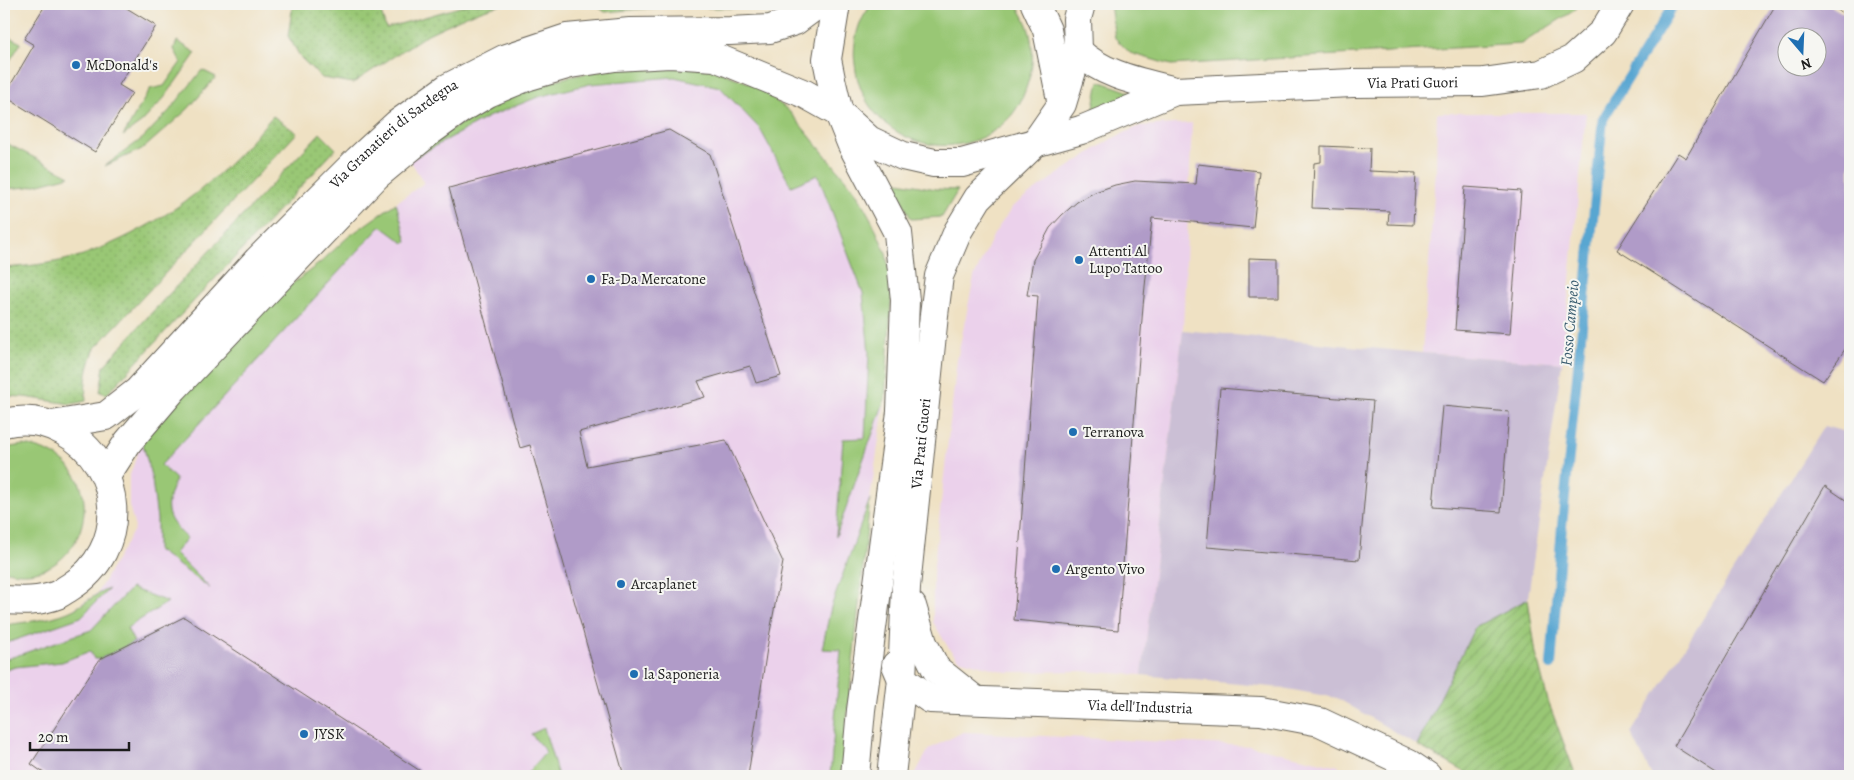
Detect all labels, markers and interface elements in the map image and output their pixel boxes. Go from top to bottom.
north arrow [1776,28,1826,78]
text: N [1798,53,1814,74]
place label: McDonald's [86,55,158,75]
marker: McDonald's [70,59,82,71]
street label: Via Prati Guori [1366,72,1458,93]
street label: Via Granatieri di Sardegna [324,74,461,194]
place label: Attenti Al Lupo Tattoo [1088,241,1162,278]
marker: Attenti Al Lupo Tattoo [1073,254,1085,266]
place label: Fa-Da Mercatone [601,269,706,289]
marker: Fa-Da Mercatone [585,273,597,285]
water label: Fosso Campeio [1555,279,1585,367]
street label: Via Prati Guori [906,397,935,491]
place label: Terranova [1083,422,1144,442]
marker: Terranova [1067,426,1079,438]
place label: Argento Vivo [1065,559,1145,579]
marker: Argento Vivo [1050,563,1062,575]
place label: Arcaplanet [630,574,697,594]
marker: Arcaplanet [615,578,627,590]
place label: la Saponeria [644,664,720,684]
marker: la Saponeria [628,668,640,680]
street label: Via dell'Industria [1086,695,1193,719]
scale bar [30,720,129,752]
place label: JYSK [314,724,345,744]
text: 20 m [38,727,69,747]
marker: JYSK [298,728,310,740]

